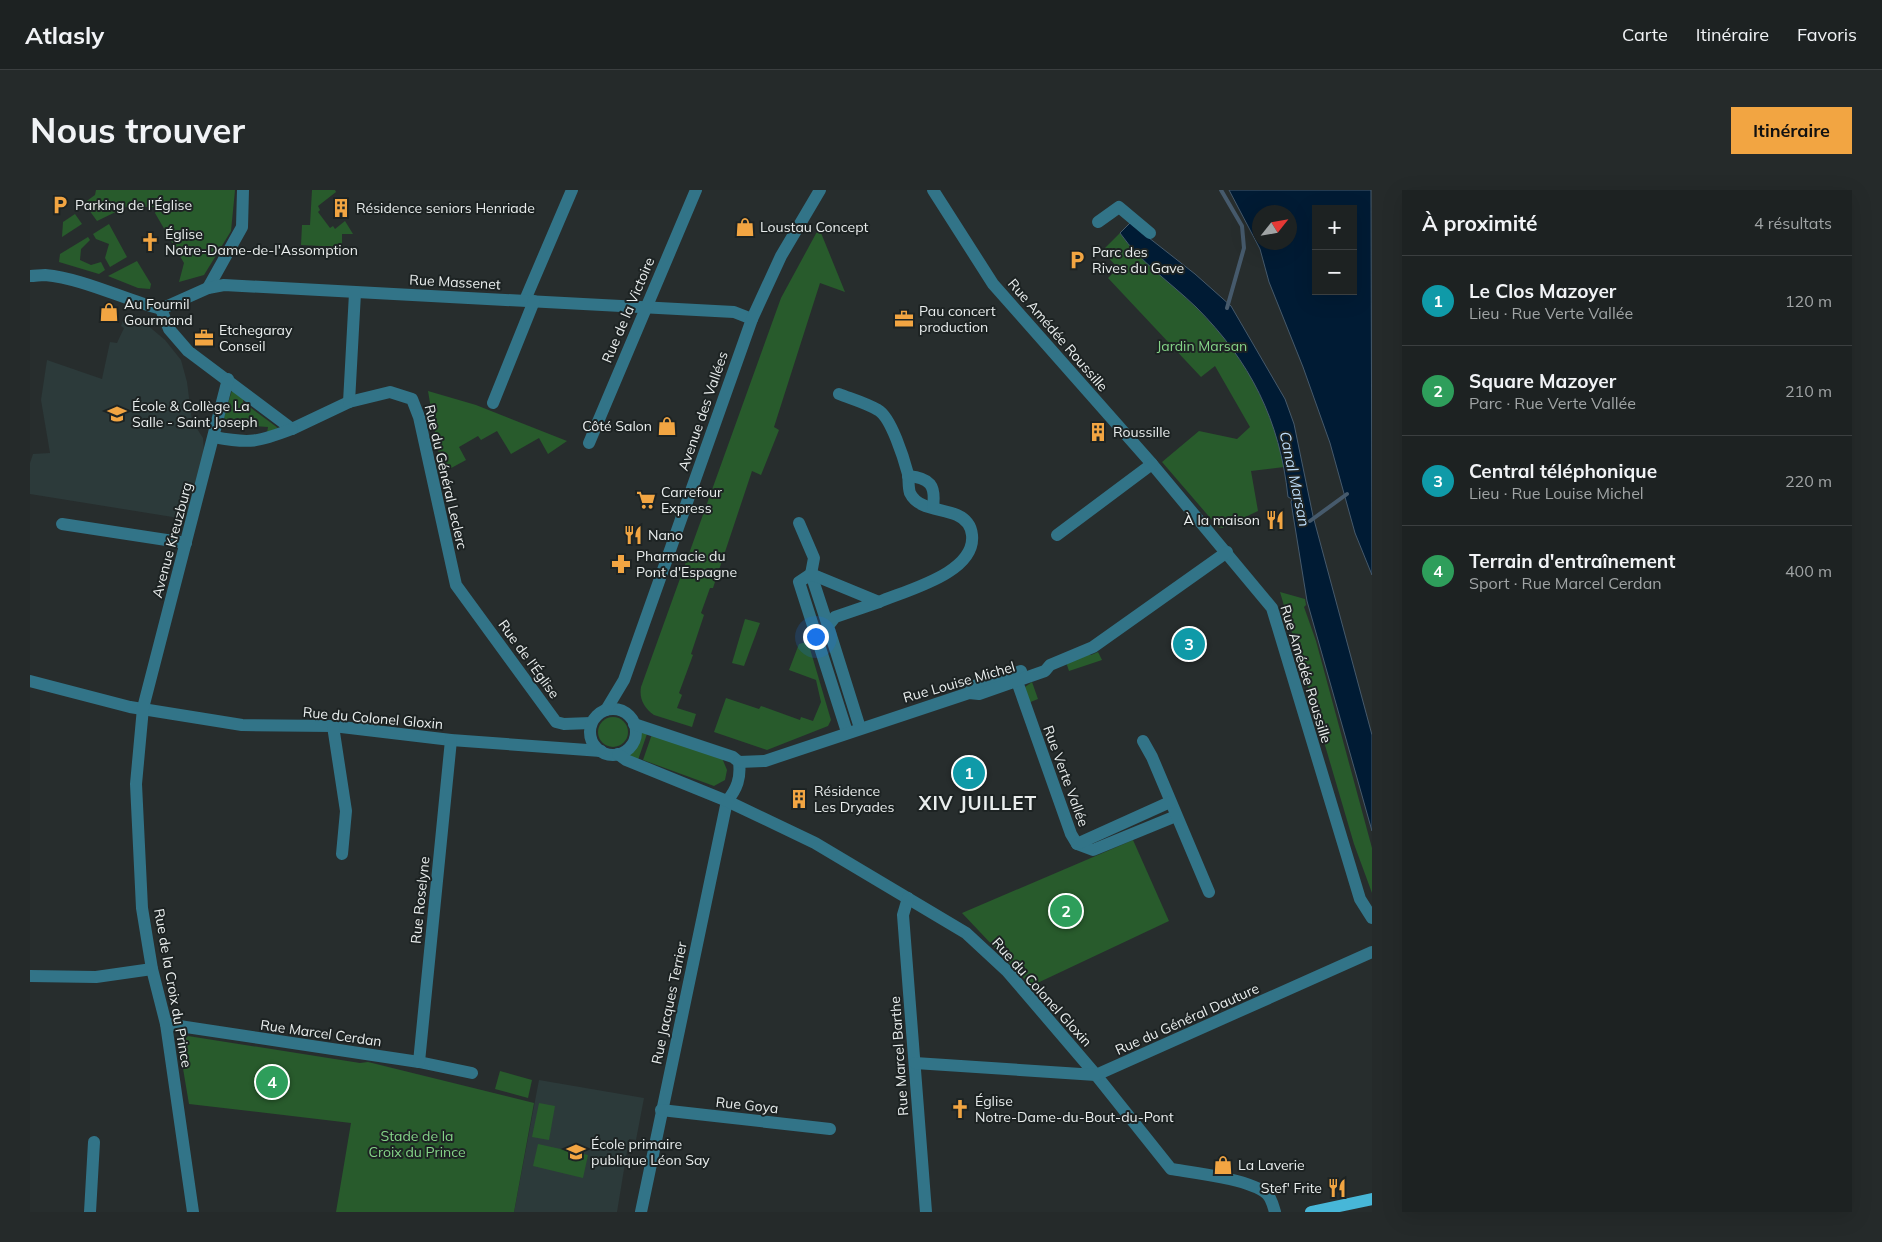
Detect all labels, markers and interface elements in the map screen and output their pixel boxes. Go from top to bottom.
text: Atlasly [25,20,104,50]
text: Carte [1622,23,1668,46]
text: Itinéraire [1696,23,1769,46]
text: Favoris [1797,23,1857,46]
button: Itinéraire [1731,107,1852,154]
text: Nous trouver [30,108,245,152]
parking icon: Parking de l'Église [49,194,71,216]
place label: Parking de l'Église [75,196,192,214]
building icon: Résidence seniors Henriade [330,197,352,219]
place label: Résidence seniors Henriade [356,199,535,217]
north arrow [1252,205,1297,250]
map controls [1312,205,1357,295]
button: + [1312,205,1357,250]
text: À proximité [1422,210,1538,236]
text: 4 résultats [1754,213,1832,233]
shop icon: Loustau Concept [734,216,756,238]
place label: Loustau Concept [760,218,869,236]
place label: Église Notre-Dame-de-l'Assomption [165,225,358,259]
church icon: Église Notre-Dame-de-l'Assomption [139,231,161,253]
place label: Parc des Rives du Gave [1092,243,1184,277]
parking icon: Parc des Rives du Gave [1066,249,1088,271]
button: − [1312,250,1357,295]
street label: Rue de la Victoire [598,255,658,365]
street label: Rue Massenet [409,271,501,293]
street label: Rue Amédée Roussille [1004,275,1112,395]
text: Le Clos Mazoyer [1469,279,1616,303]
text: 1 [1433,291,1443,311]
text: 120 m [1785,291,1832,311]
place label: Au Fournil Gourmand [124,295,193,329]
shop icon: Au Fournil Gourmand [98,301,120,323]
place label: Pau concert production [919,302,996,336]
text: Lieu · Rue Verte Vallée [1469,303,1633,323]
office icon: Pau concert production [893,308,915,330]
place label: Etchegaray Conseil [219,321,293,355]
office icon: Etchegaray Conseil [193,327,215,349]
park label: Jardin Marsan [1157,337,1247,355]
street label: Avenue des Vallées [674,349,732,473]
text: Square Mazoyer [1469,369,1616,393]
text: 2 [1433,381,1443,401]
text: 210 m [1785,381,1832,401]
text: Parc · Rue Verte Vallée [1469,393,1636,413]
place label: École & Collège La Salle - Saint Joseph [132,397,258,431]
school or university icon: École & Collège La Salle - Saint Joseph [106,403,128,425]
street label: Rue du Général Leclerc [421,403,471,551]
shop icon: Côté Salon [656,415,678,437]
place label: Côté Salon [582,417,652,435]
building icon: Roussille [1087,421,1109,443]
place label: Roussille [1113,423,1170,441]
water label: Canal Marsan [1276,430,1314,529]
text: Central téléphonique [1469,459,1657,483]
text: 3 [1433,471,1443,491]
text: 220 m [1785,471,1832,491]
street label: Avenue Kreuzburg [148,480,196,600]
place label: Carrefour Express [661,483,723,517]
text: Lieu · Rue Louise Michel [1469,483,1644,503]
supermarket icon: Carrefour Express [635,489,657,511]
restaurant icon: À la maison [1264,509,1286,531]
place label: À la maison [1184,511,1260,529]
restaurant icon: Nano [622,524,644,546]
place label: Nano [648,526,683,544]
place label: Pharmacie du Pont d'Espagne [636,547,737,581]
text: Terrain d'entraînement [1469,549,1676,573]
pharmacy icon: Pharmacie du Pont d'Espagne [610,553,632,575]
text: 4 [1433,561,1443,581]
text: 400 m [1785,561,1832,581]
text: Sport · Rue Marcel Cerdan [1469,573,1662,593]
street label: Rue Amédée Roussille [1276,603,1336,745]
street label: Rue de l'Église [494,616,564,702]
your location [803,624,829,650]
pin: 3 [1173,625,1205,663]
street label: Rue Louise Michel [901,657,1017,707]
street label: Rue du Colonel Gloxin [302,703,444,733]
street label: Rue Verte Vallée [1039,723,1093,829]
pin: 1 [953,754,985,792]
place label: Résidence Les Dryades [814,782,894,816]
building icon: Résidence Les Dryades [788,788,810,810]
district label: XIV JUILLET [918,791,1037,815]
street label: Rue Roselyne [406,855,434,945]
pin: 2 [1050,892,1082,930]
street label: Rue de la Croix du Prince [150,907,196,1069]
street label: Rue du Colonel Gloxin [988,934,1096,1050]
street label: Rue Jacques Terrier [647,939,691,1066]
street label: Rue du Général Dauture [1112,979,1262,1059]
street label: Rue Marcel Barthe [886,996,912,1116]
street label: Rue Marcel Cerdan [259,1016,383,1050]
pin: 4 [256,1063,288,1101]
place label: Église Notre-Dame-du-Bout-du-Pont [975,1092,1174,1126]
street label: Rue Goya [715,1093,779,1117]
church icon: Église Notre-Dame-du-Bout-du-Pont [949,1098,971,1120]
park label: Stade de la Croix du Prince [368,1127,466,1161]
place label: École primaire publique Léon Say [591,1135,710,1169]
school or university icon: École primaire publique Léon Say [565,1141,587,1163]
shop icon: La Laverie [1212,1154,1234,1176]
place label: La Laverie [1238,1156,1305,1174]
restaurant icon: Stef' Frite [1326,1177,1348,1199]
place label: Stef' Frite [1261,1179,1322,1197]

